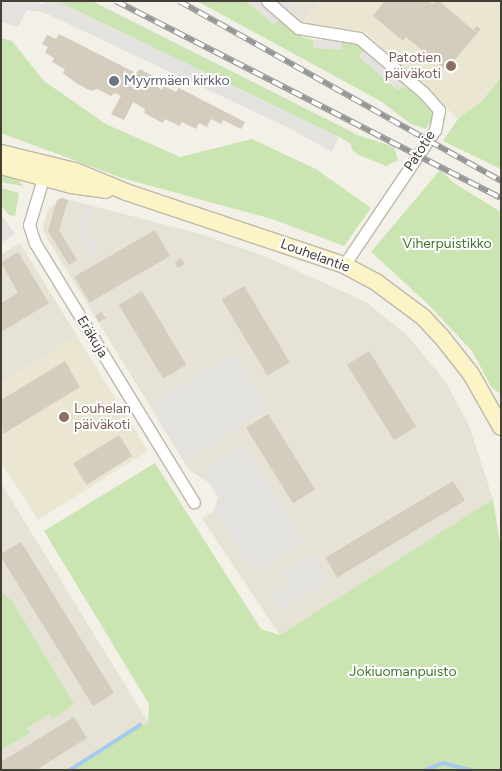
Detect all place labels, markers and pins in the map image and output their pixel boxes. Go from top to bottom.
place label: Patotien päiväkoti [385,50,441,82]
marker: Patotien päiväkoti [445,60,457,72]
place label: Myyrmäen kirkko [124,73,230,89]
marker: Myyrmäen kirkko [108,75,120,87]
place label: Louhelan päiväkoti [74,401,131,434]
marker: Louhelan päiväkoti [58,411,70,423]

